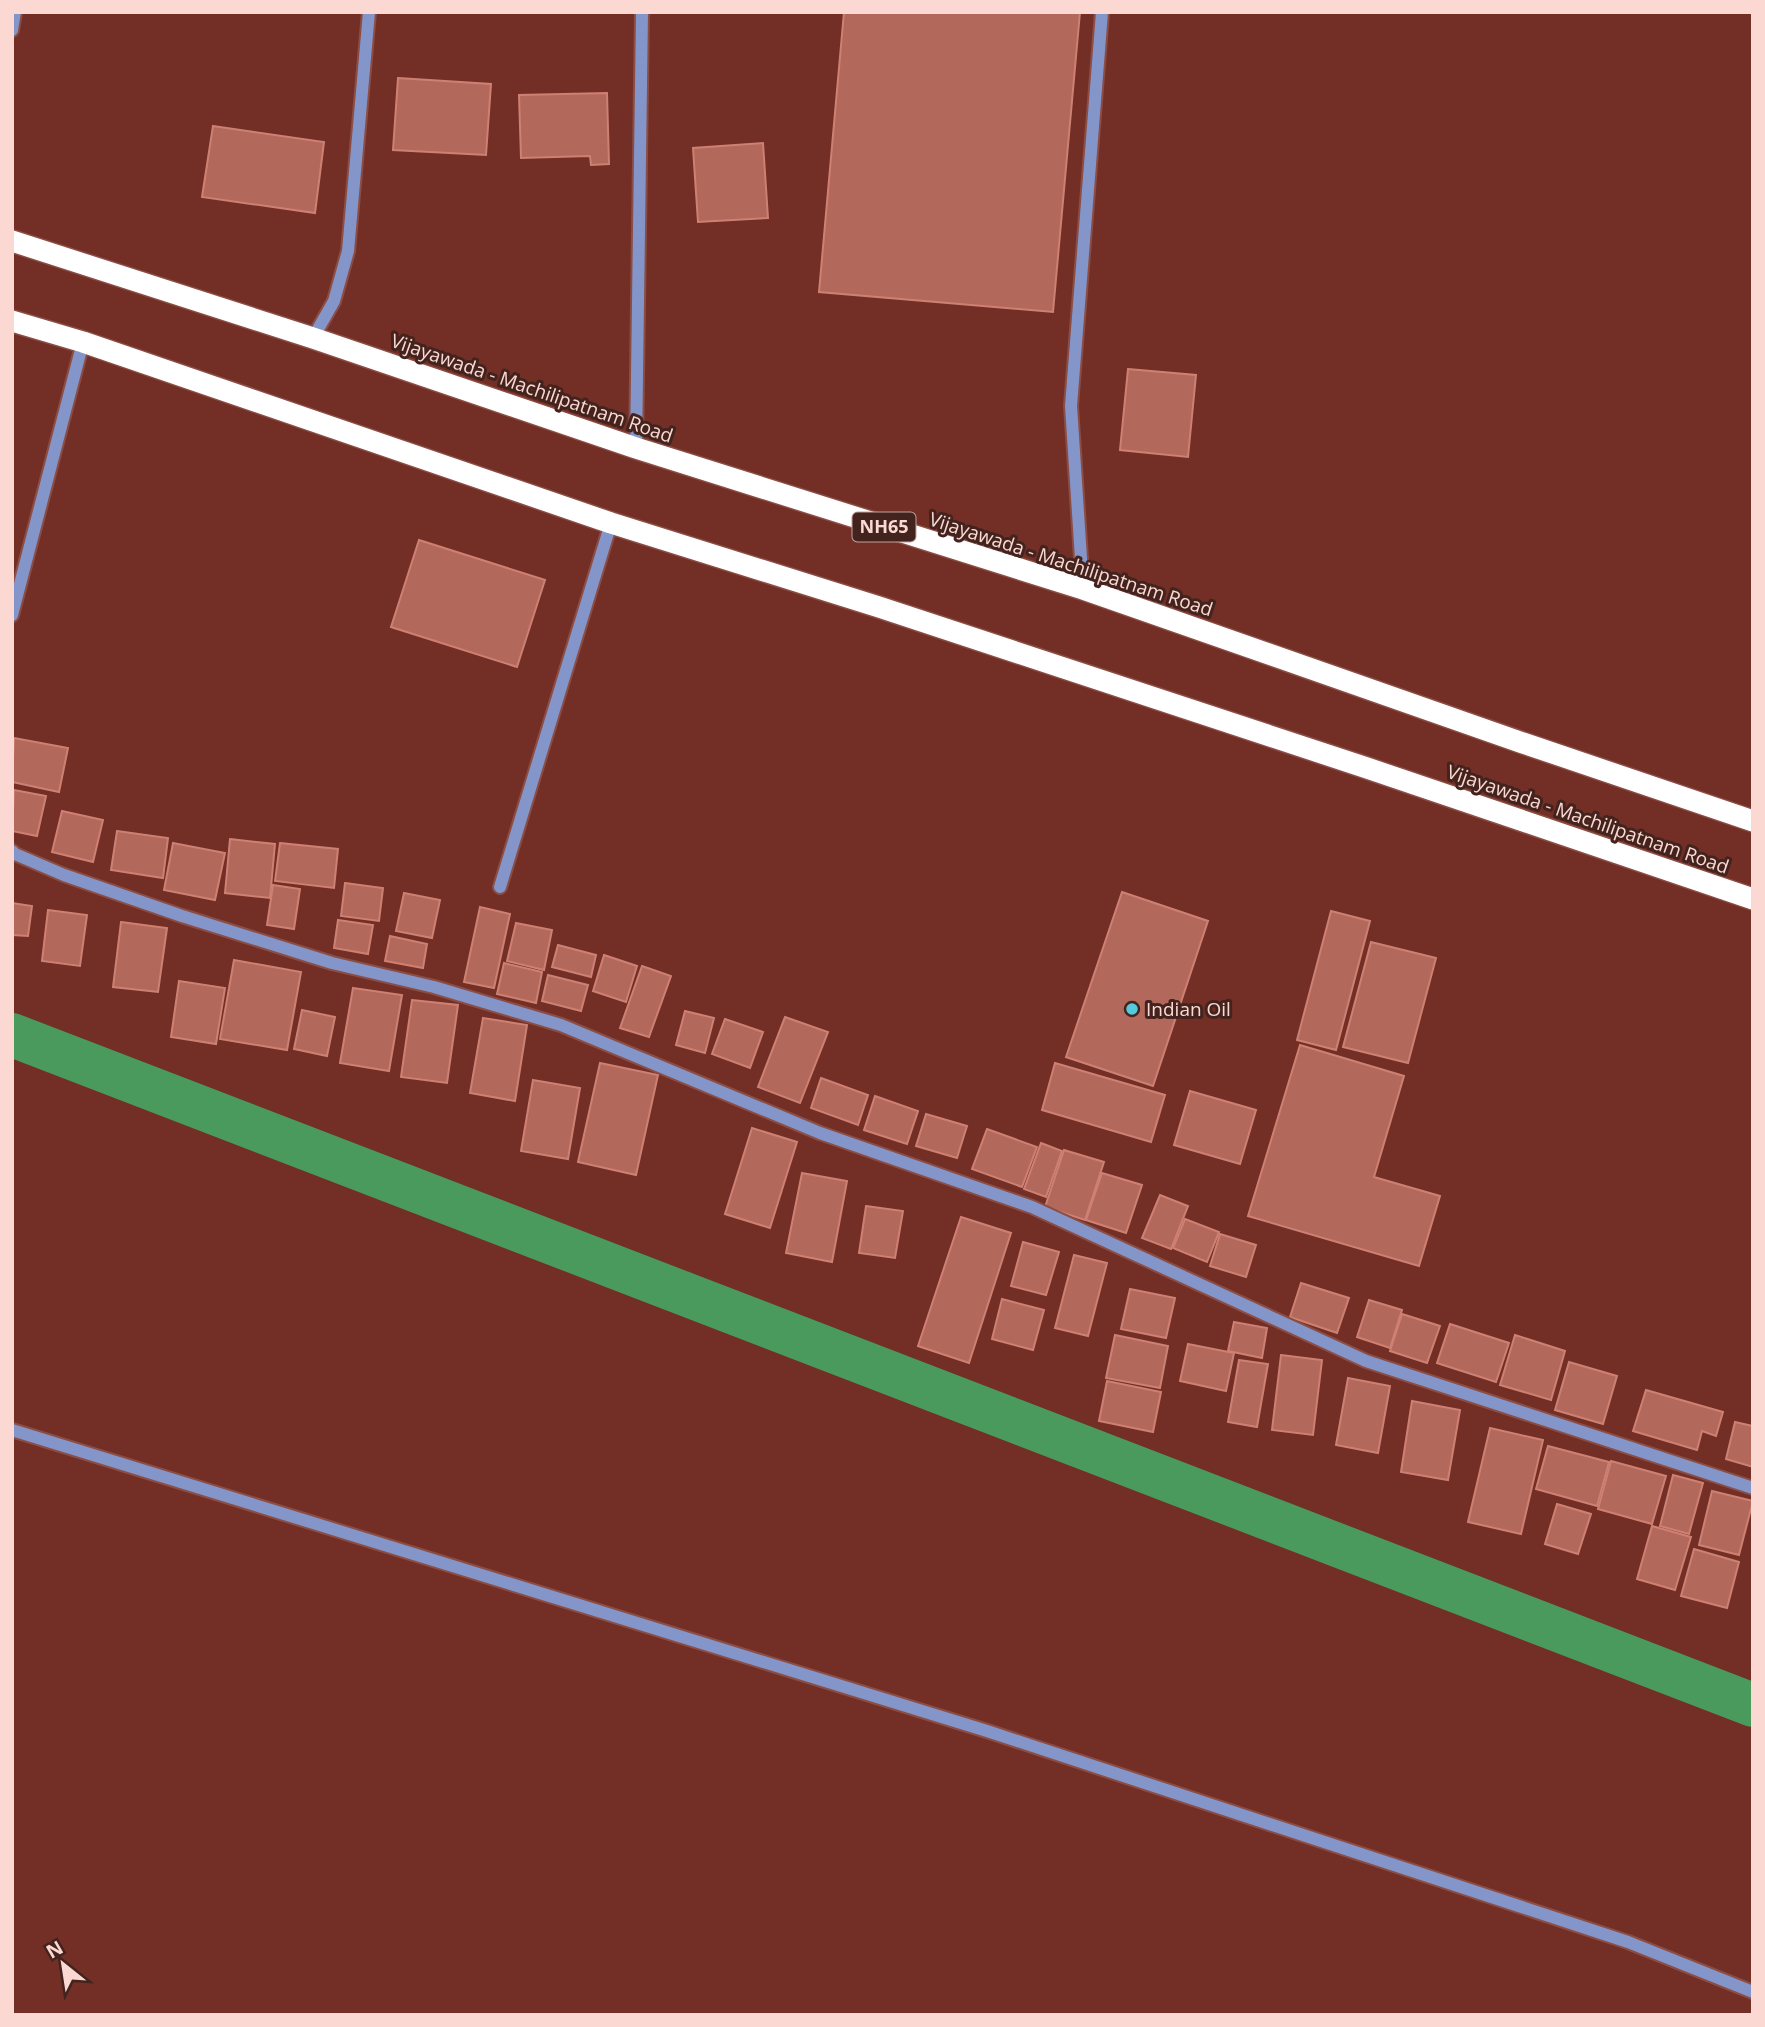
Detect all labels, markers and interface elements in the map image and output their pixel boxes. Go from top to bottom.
street label: Vijayawada - Machilipatnam Road [387,327,677,449]
street label: Vijayawada - Machilipatnam Road [926,506,1216,622]
road number: NH65 [852,512,916,542]
street label: Vijayawada - Machilipatnam Road [1443,758,1733,880]
place label: Indian Oil [1146,996,1231,1022]
marker: Indian Oil [1124,1001,1140,1017]
north arrow [28,1929,98,1999]
text: N [41,1934,68,1964]

